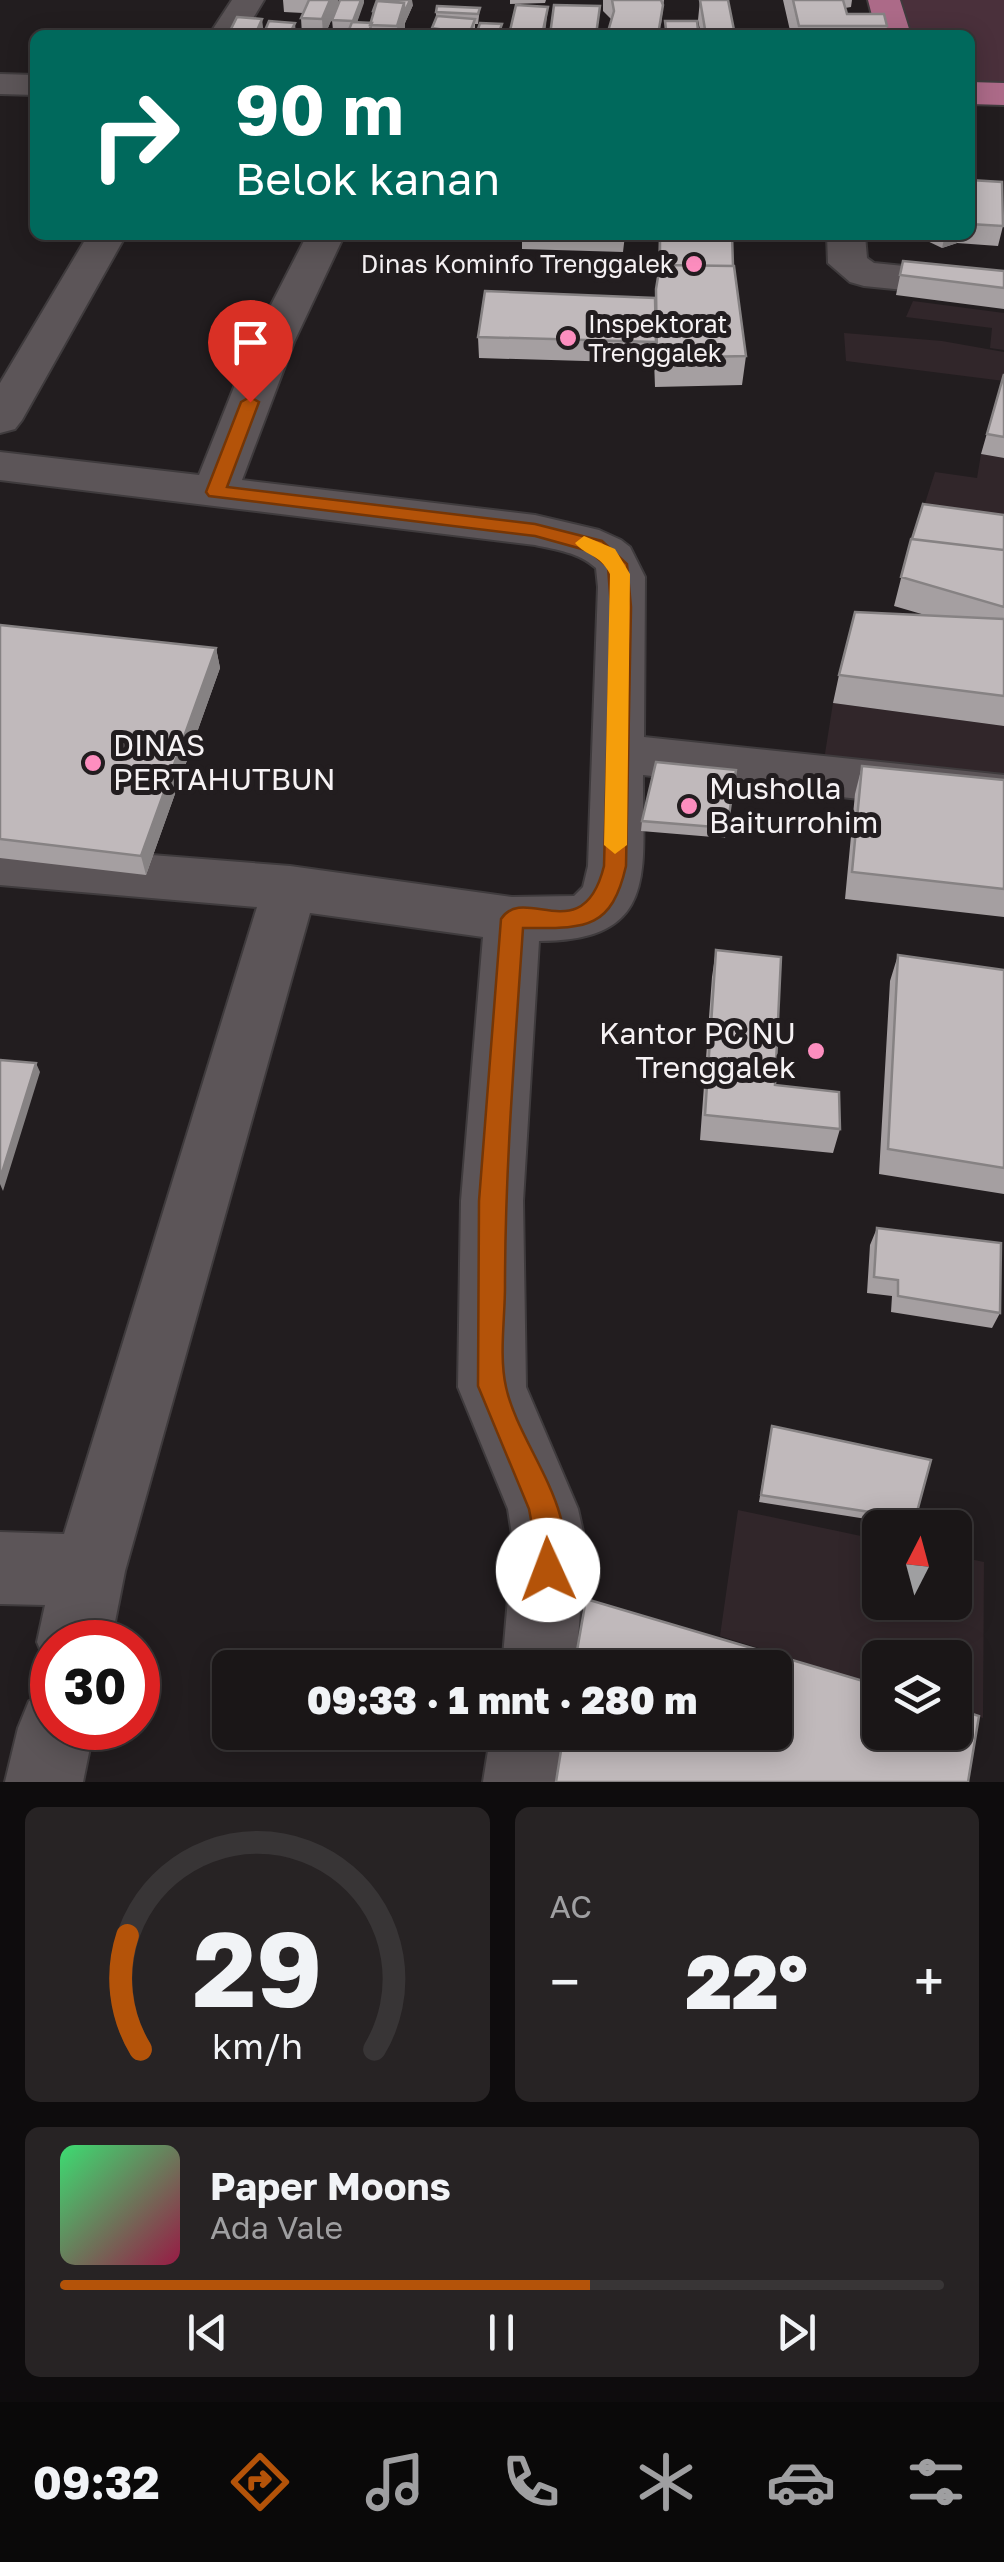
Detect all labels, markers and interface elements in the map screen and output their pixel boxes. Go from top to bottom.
text: 90 m [235,66,404,150]
icon: right [70,70,200,200]
text: Belok kanan [235,151,500,205]
place label: Dinas Kominfo Trenggalek [361,248,674,279]
marker: Dinas Kominfo Trenggalek [683,253,705,275]
pin [208,300,293,403]
place label: Inspektorat Trenggalek [588,308,727,368]
icon: arrive [223,315,278,370]
marker: Inspektorat Trenggalek [557,327,579,349]
place label: DINAS PERTAHUTBUN [113,727,335,797]
marker: DINAS PERTAHUTBUN [82,752,104,774]
place label: Musholla Baiturrohim [709,770,878,840]
marker: Musholla Baiturrohim [678,795,700,817]
place label: Kantor PC NU Trenggalek [599,1015,796,1085]
marker: Kantor PC NU Trenggalek [805,1040,827,1062]
north arrow [862,1510,972,1620]
map controls [862,1510,972,1750]
position arrow [496,1518,600,1622]
speed limit sign: 30 [30,1620,160,1750]
button: layers [862,1640,972,1750]
text: 09:33 · 1 mnt · 280 m [307,1677,697,1722]
text: AC [550,1887,592,1925]
text: 29 [193,1905,322,2030]
text: 22° [686,1935,808,2026]
text: − [550,1948,580,2014]
text: + [914,1948,944,2014]
text: km/h [212,2024,303,2067]
text: Paper Moons [210,2163,451,2208]
text: Ada Vale [210,2208,343,2246]
icon: previous [180,2305,235,2360]
icon: pause [474,2305,529,2360]
icon: next [769,2305,824,2360]
icon: directions [225,2447,295,2517]
icon: music [360,2447,430,2517]
icon: phone [496,2447,566,2517]
icon: climate [631,2447,701,2517]
icon: car [766,2447,836,2517]
icon: filters [901,2447,971,2517]
text: 09:32 [33,2455,160,2509]

